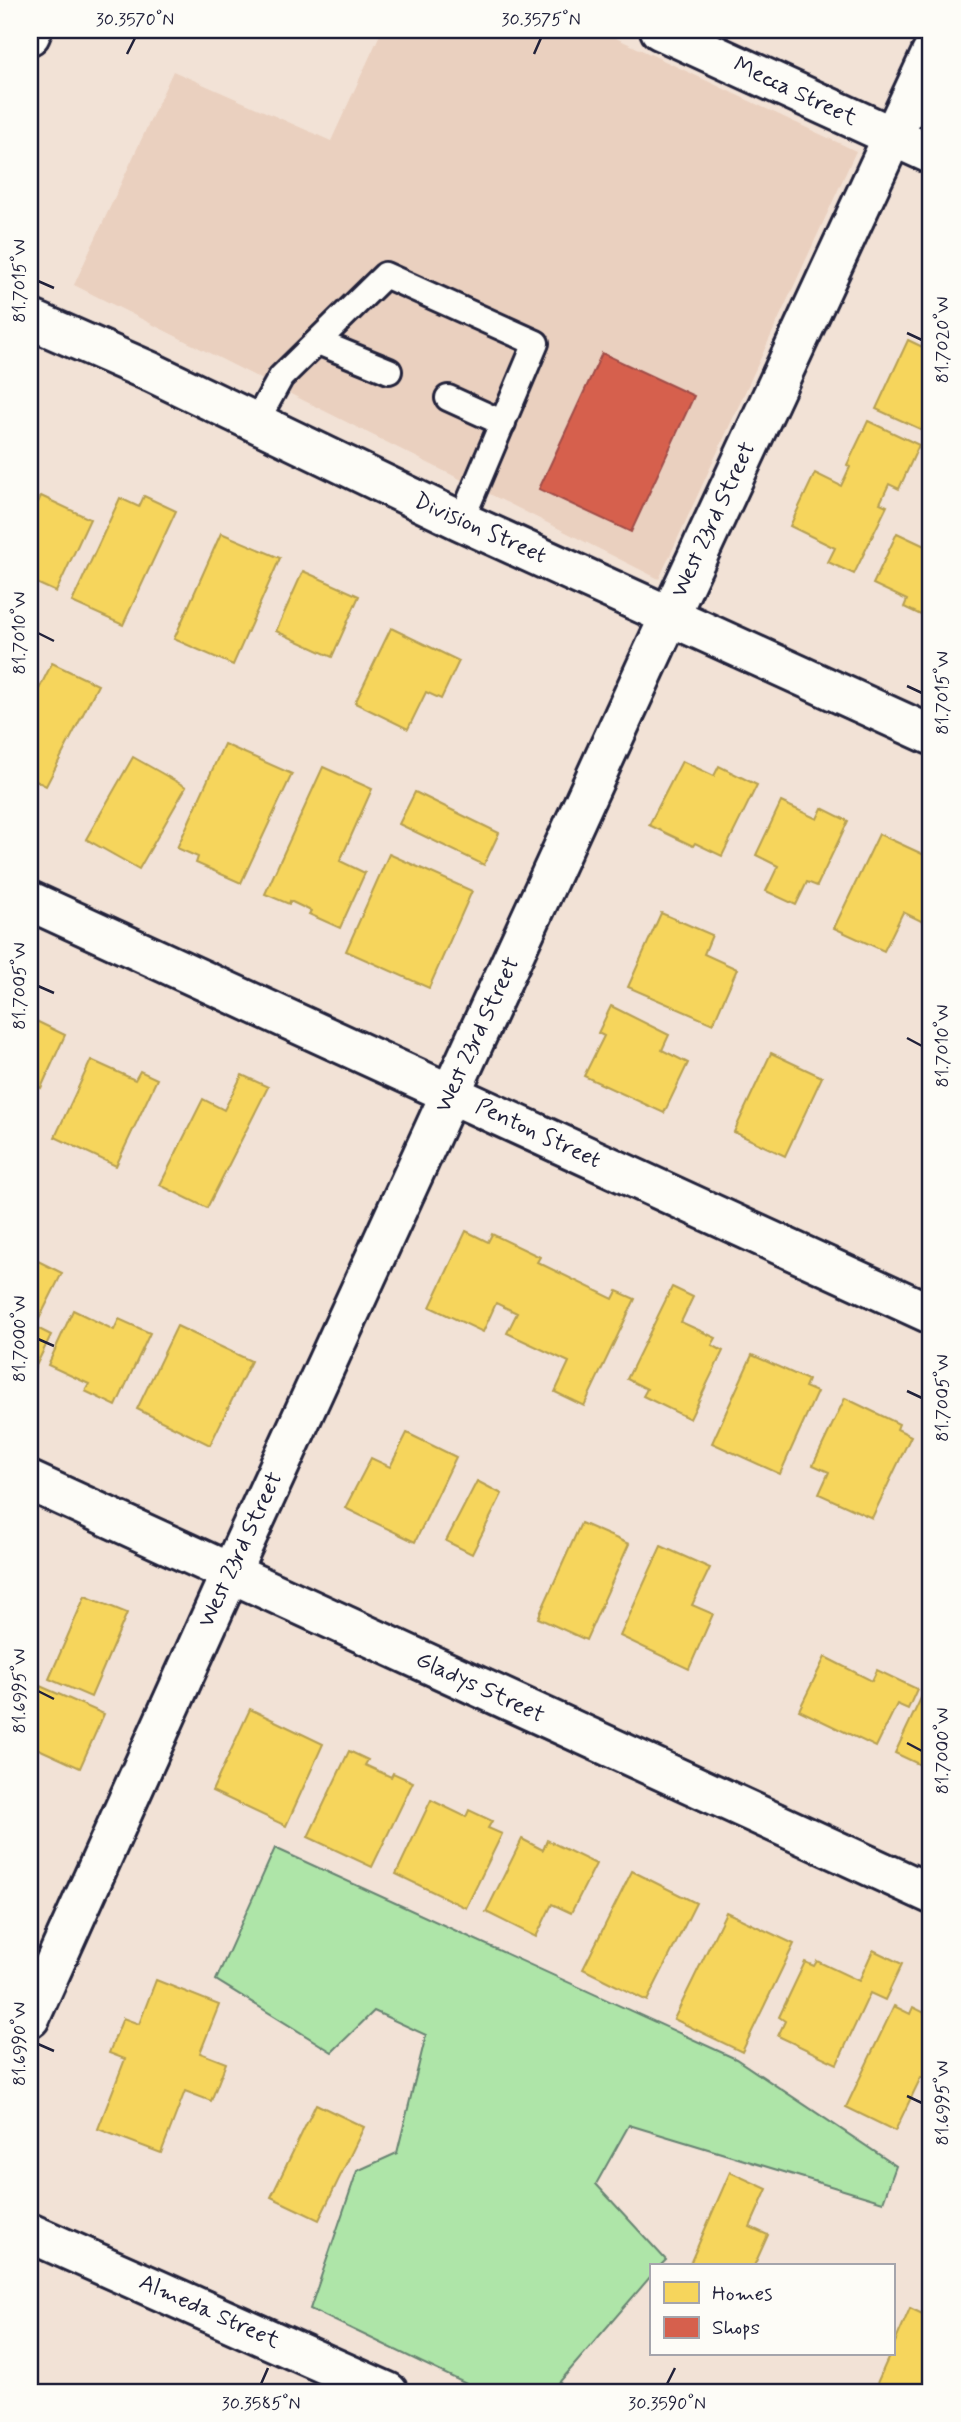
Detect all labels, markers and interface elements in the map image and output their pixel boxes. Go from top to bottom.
text: 30.3570°N [96,8,174,32]
text: 30.3575°N [501,8,581,32]
street label: Mecca Street [728,50,862,134]
text: 81.7015°W [8,239,32,323]
text: 81.7020°W [931,297,955,383]
street label: West 23rd Street [665,437,763,603]
street label: Division Street [409,486,551,572]
text: 81.7010°W [8,592,32,674]
text: 81.7015°W [931,651,955,735]
text: 81.7005°W [8,942,32,1030]
street label: West 23rd Street [429,952,527,1118]
text: 81.7010°W [931,1005,955,1087]
street label: Penton Street [470,1092,606,1176]
text: 81.7000°W [8,1296,32,1382]
text: 81.7005°W [931,1354,955,1442]
street label: West 23rd Street [192,1467,290,1633]
street label: Gladys Street [411,1645,549,1731]
text: 81.6995°W [8,1649,32,1733]
text: 81.7000°W [931,1708,955,1794]
text: 81.6990°W [8,2002,32,2086]
text: 81.6995°W [931,2061,955,2145]
legend [650,2264,894,2356]
street label: Almeda Street [134,2268,284,2357]
text: Homes [712,2280,772,2308]
text: Shops [712,2314,760,2342]
text: 30.3585°N [222,2392,300,2416]
text: 30.3590°N [628,2392,706,2416]

